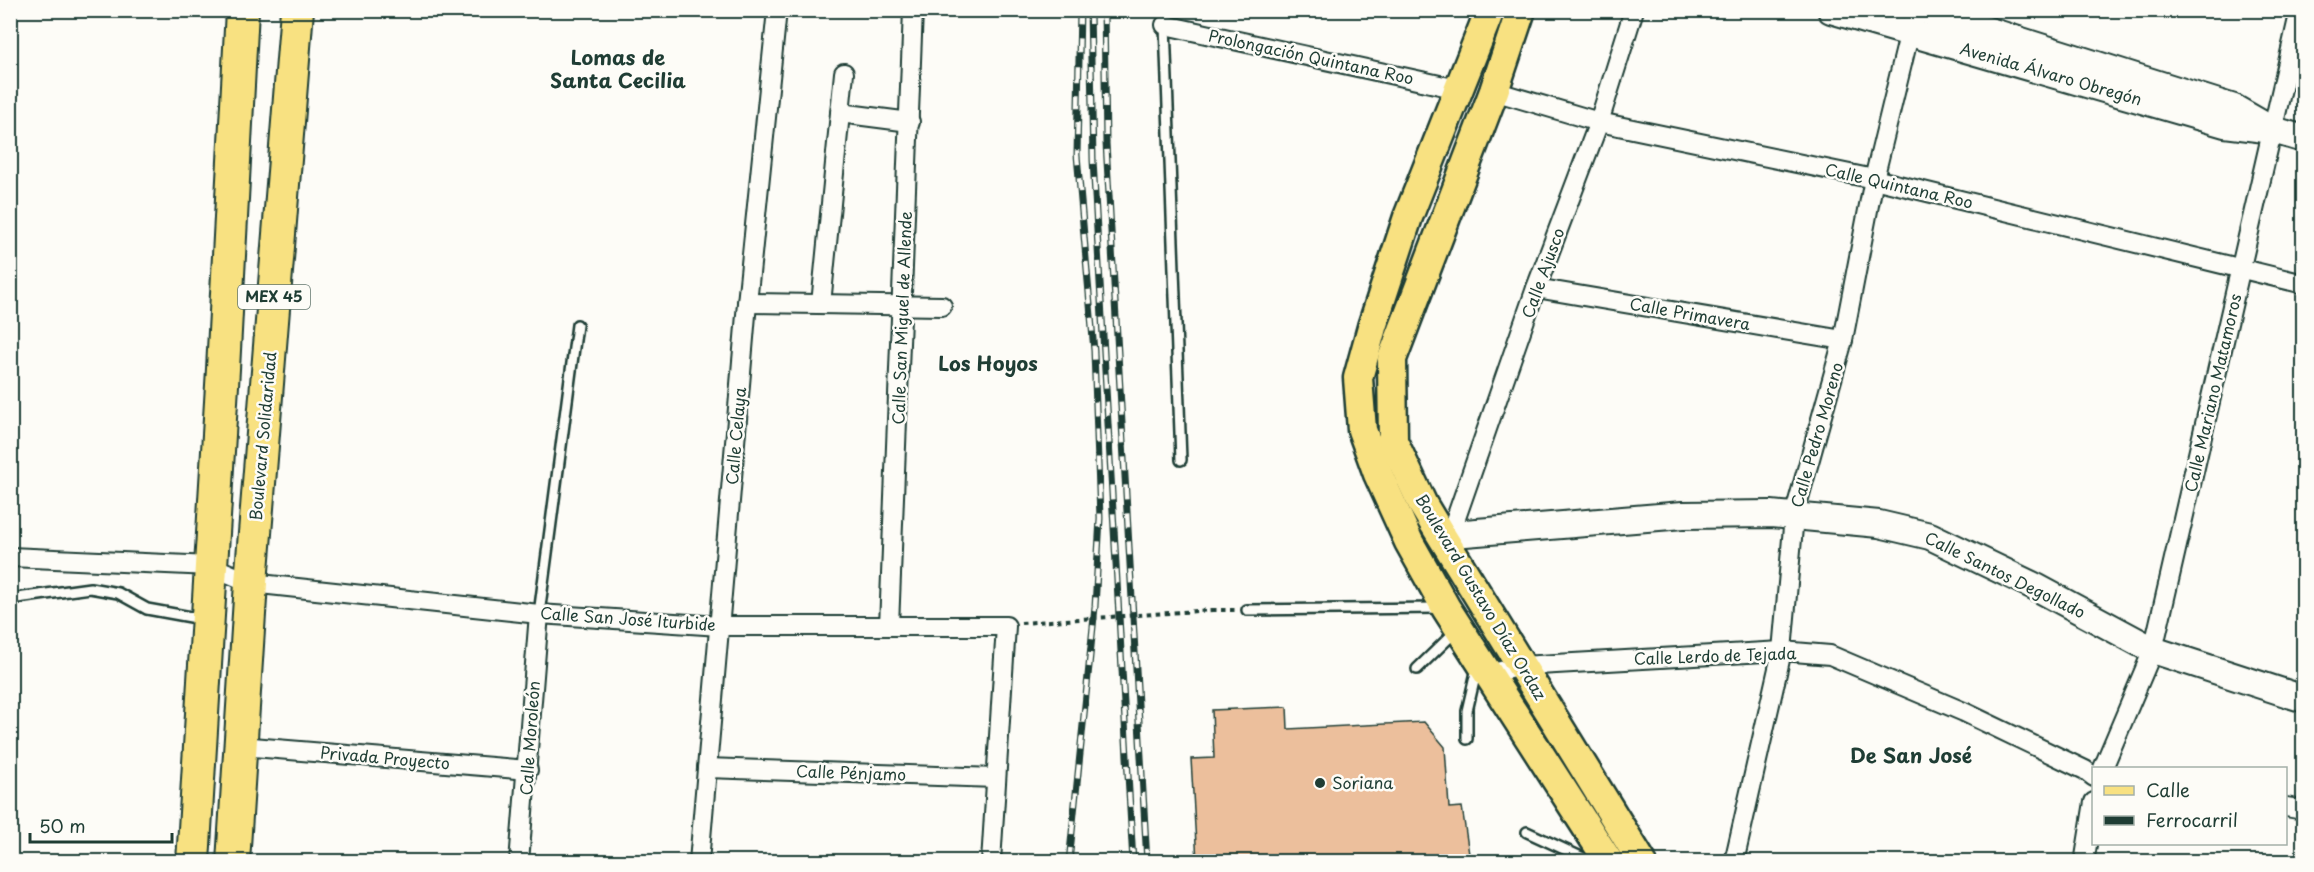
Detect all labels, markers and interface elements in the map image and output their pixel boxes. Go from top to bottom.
street label: Prolongación Quintana Roo [1206,23,1416,90]
street label: Avenida Álvaro Obregón [1958,36,2145,110]
district label: Lomas de Santa Cecilia [550,42,686,95]
street label: Calle Quintana Roo [1823,156,1976,214]
street label: Calle San Miguel de Allende [885,211,917,425]
street label: Calle Ajusco [1515,224,1570,321]
road number: MEX 45 [238,285,310,309]
street label: Calle Primavera [1628,291,1753,335]
street label: Calle Mariano Matamoros [2178,291,2247,494]
district label: Los Hoyos [938,348,1038,378]
street label: Boulevard Solidaridad [243,350,281,521]
street label: Calle Pedro Moreno [1784,359,1848,510]
street label: Calle Celaya [719,386,751,486]
street label: Boulevard Gustavo Díaz Ordaz [1411,489,1553,704]
street label: Calle Santos Degollado [1921,525,2090,623]
street label: Calle San José Iturbide [539,600,717,636]
street label: Calle Lerdo de Tejada [1633,640,1797,670]
street label: Calle Moroleón [513,680,545,796]
street label: Privada Proyecto [319,739,451,775]
district label: De San José [1850,740,1972,770]
street label: Calle Pénjamo [796,758,907,786]
legend [2092,767,2287,845]
place label: Soriana [1332,770,1393,794]
marker: Soriana [1313,776,1327,790]
text: Calle [2146,776,2190,803]
scale bar [30,806,172,844]
text: Ferrocarril [2146,806,2238,833]
text: 50 m [39,812,86,839]

